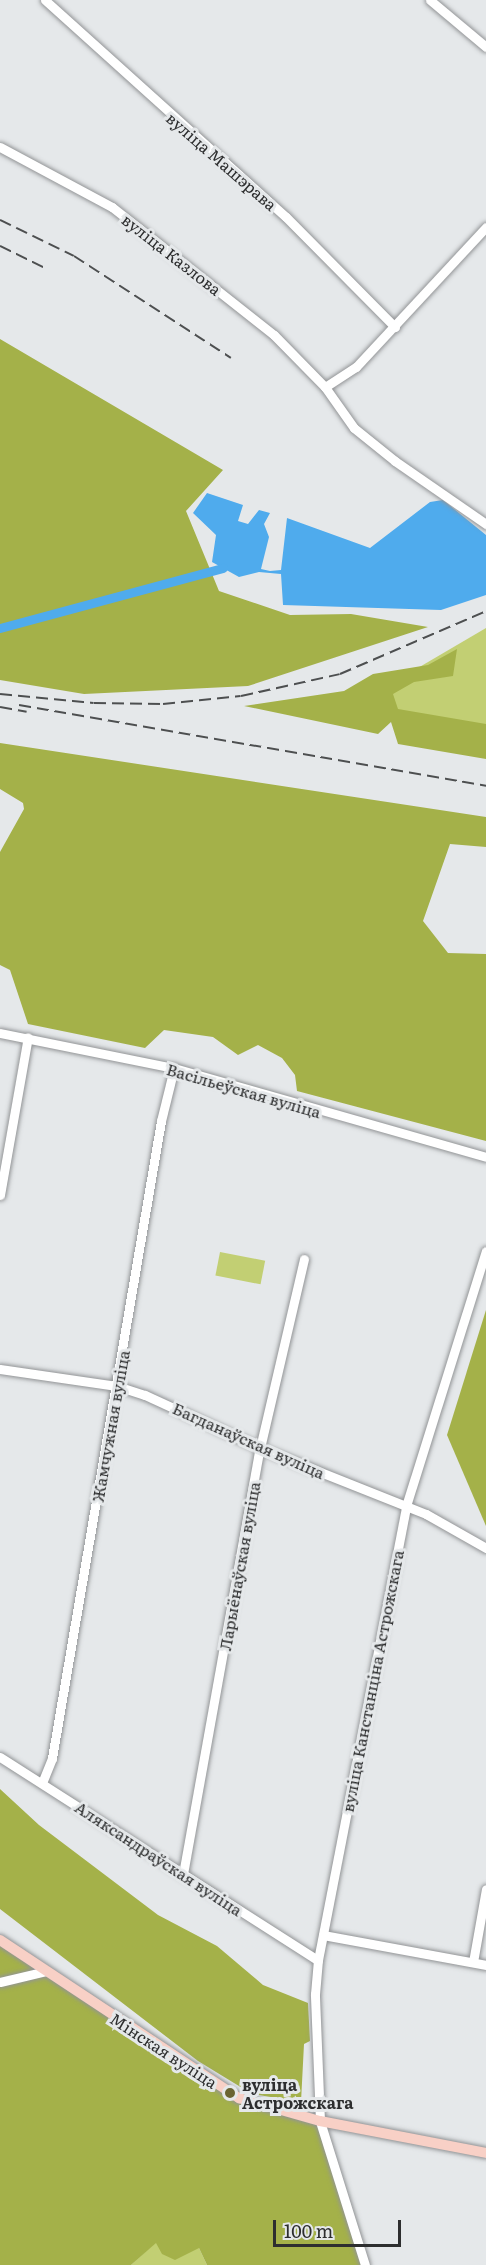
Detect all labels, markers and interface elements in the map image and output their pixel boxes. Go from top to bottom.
street label: вуліца Машэрава [163,108,281,214]
street label: вуліца Казлова [119,209,225,299]
street label: Васільеўская вуліца [165,1059,323,1121]
street label: Жамчужная вуліца [87,1349,133,1503]
street label: Багданаўская вуліца [170,1398,328,1482]
street label: Ларыёнаўская вуліца [215,1480,263,1652]
street label: вуліца Канстанціна Астрожскага [337,1548,407,1814]
street label: Аляксандраўская вуліца [72,1797,246,1919]
street label: Мінская вуліца [107,2008,221,2092]
place label: вуліца Астрожскага [242,2074,353,2112]
marker: вуліца Астрожскага [223,2086,237,2100]
scale bar [276,2208,404,2246]
text: 100 m [284,2217,333,2244]

